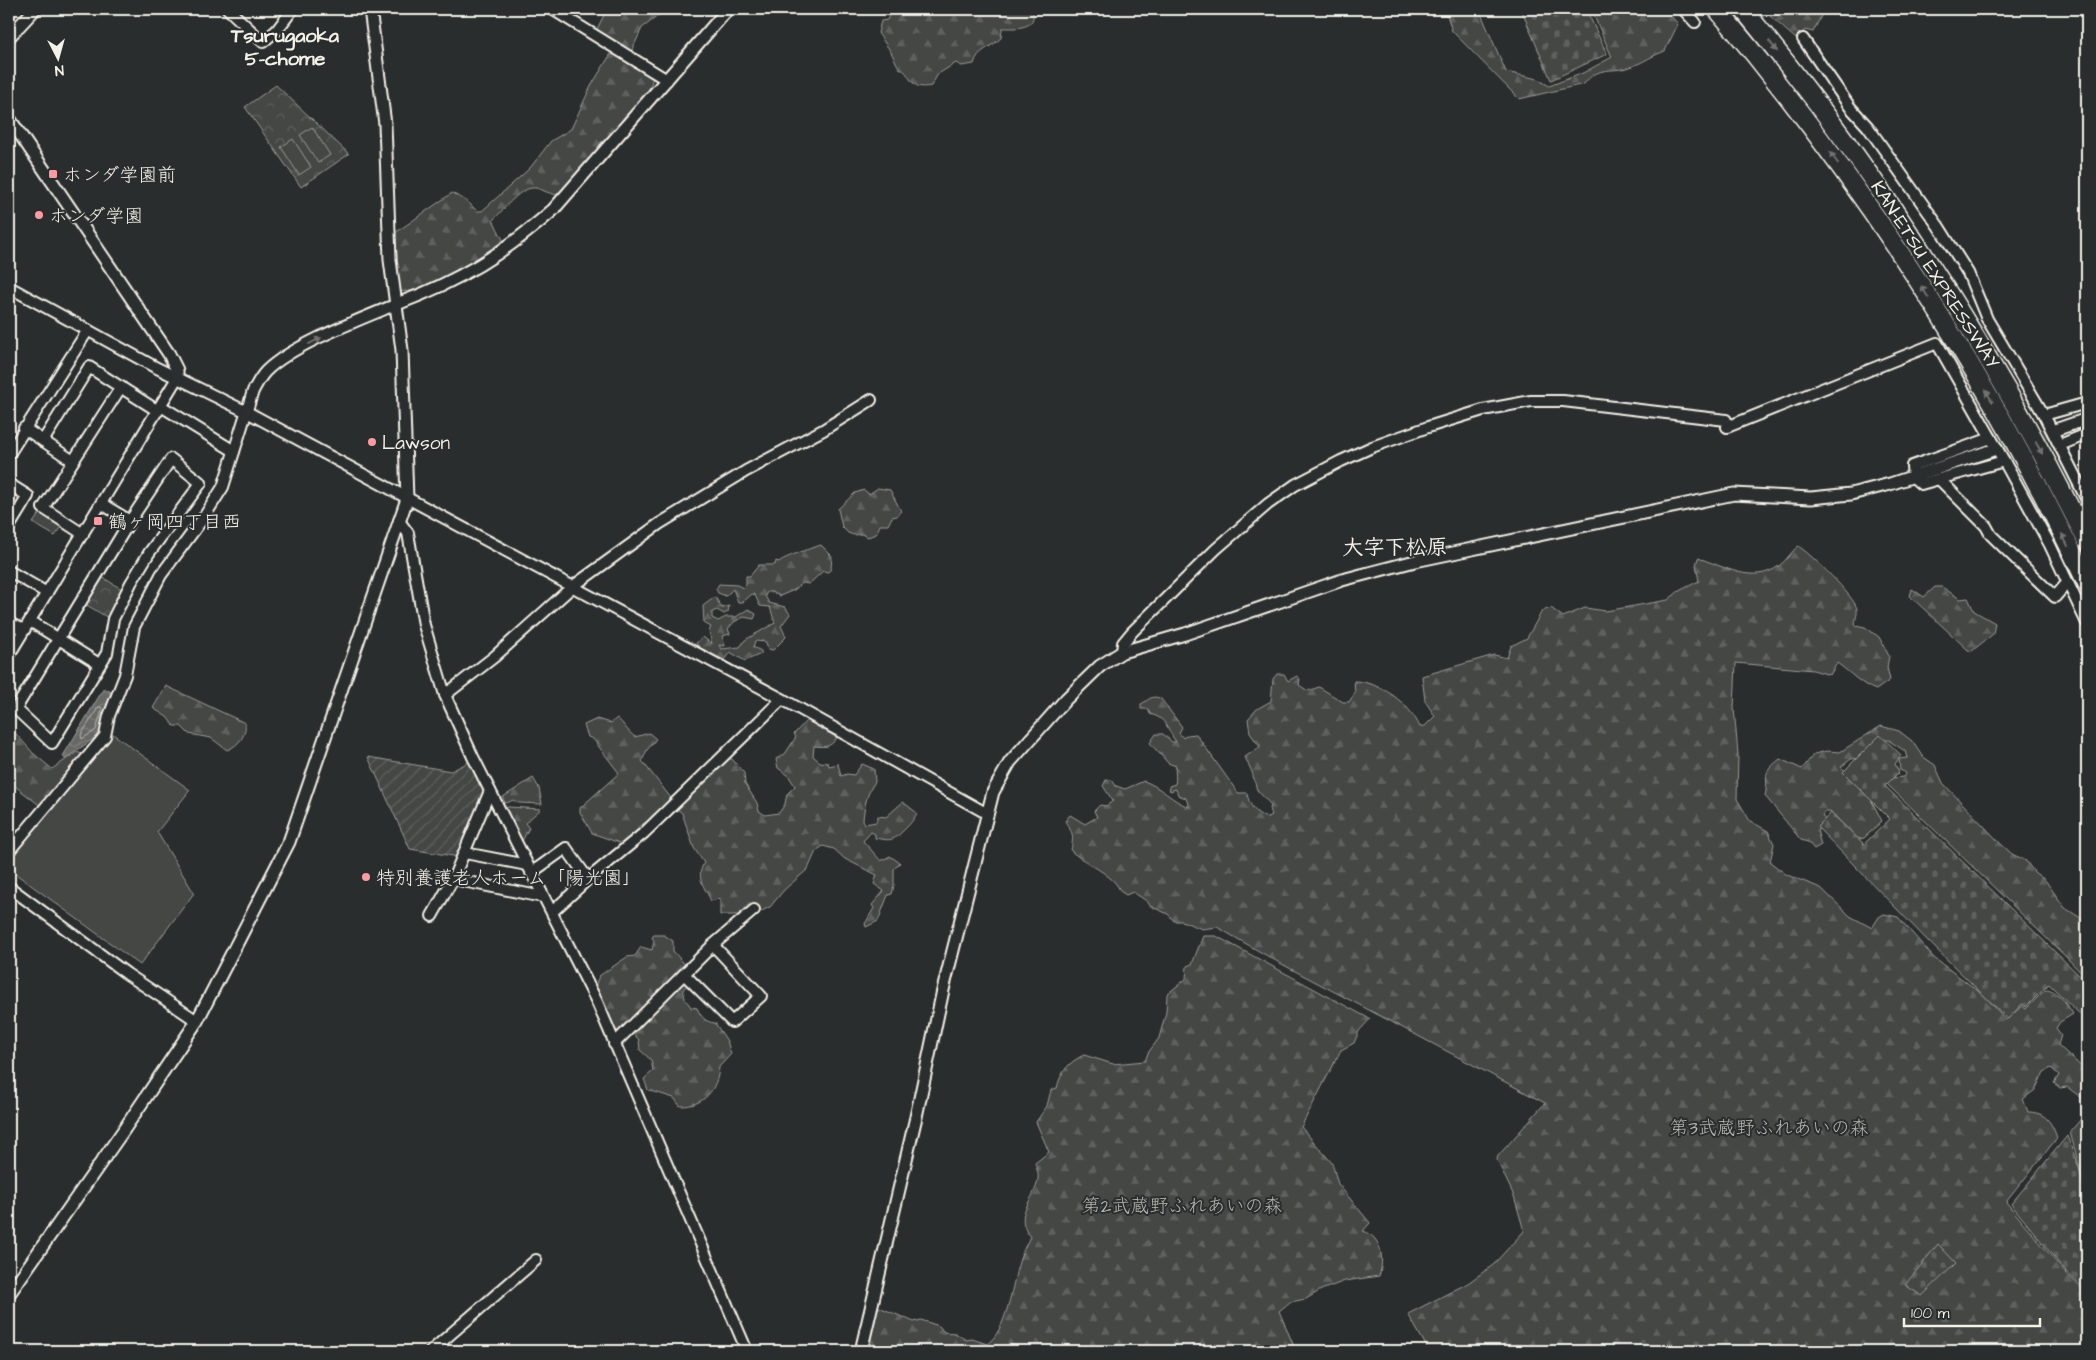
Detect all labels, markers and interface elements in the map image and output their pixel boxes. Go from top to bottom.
district label: Tsurugaoka 5-chome [230,22,340,73]
north arrow [32,32,82,82]
one-way arrow [1768,40,1779,53]
text: N [54,60,65,80]
one-way arrow [1828,152,1839,165]
place label: ホンダ学園前 [63,162,176,189]
marker: ホンダ学園前 [47,168,59,180]
street label: KAN-ETSU EXPRESSWAY [1864,176,2006,374]
place label: ホンダ学園 [49,203,143,230]
marker: ホンダ学園 [33,209,45,221]
one-way arrow [1921,285,1930,298]
one-way arrow [308,337,322,345]
one-way arrow [1984,390,1993,403]
place label: Lawson [382,430,450,457]
marker: Lawson [366,436,378,448]
one-way arrow [2035,441,2043,455]
place label: 鶴ヶ岡四丁目西 [108,509,241,536]
marker: 鶴ヶ岡四丁目西 [92,515,104,527]
one-way arrow [2061,532,2069,547]
district label: 大字下松原 [1343,533,1448,562]
place label: 特別養護老人ホーム「陽光園」 [376,865,641,892]
marker: 特別養護老人ホーム「陽光園」 [360,871,372,883]
park label: 第3武蔵野ふれあいの森 [1669,1115,1869,1142]
park label: 第2武蔵野ふれあいの森 [1082,1193,1282,1220]
scale bar [1904,1295,2040,1327]
text: 100 m [1911,1303,1950,1324]

